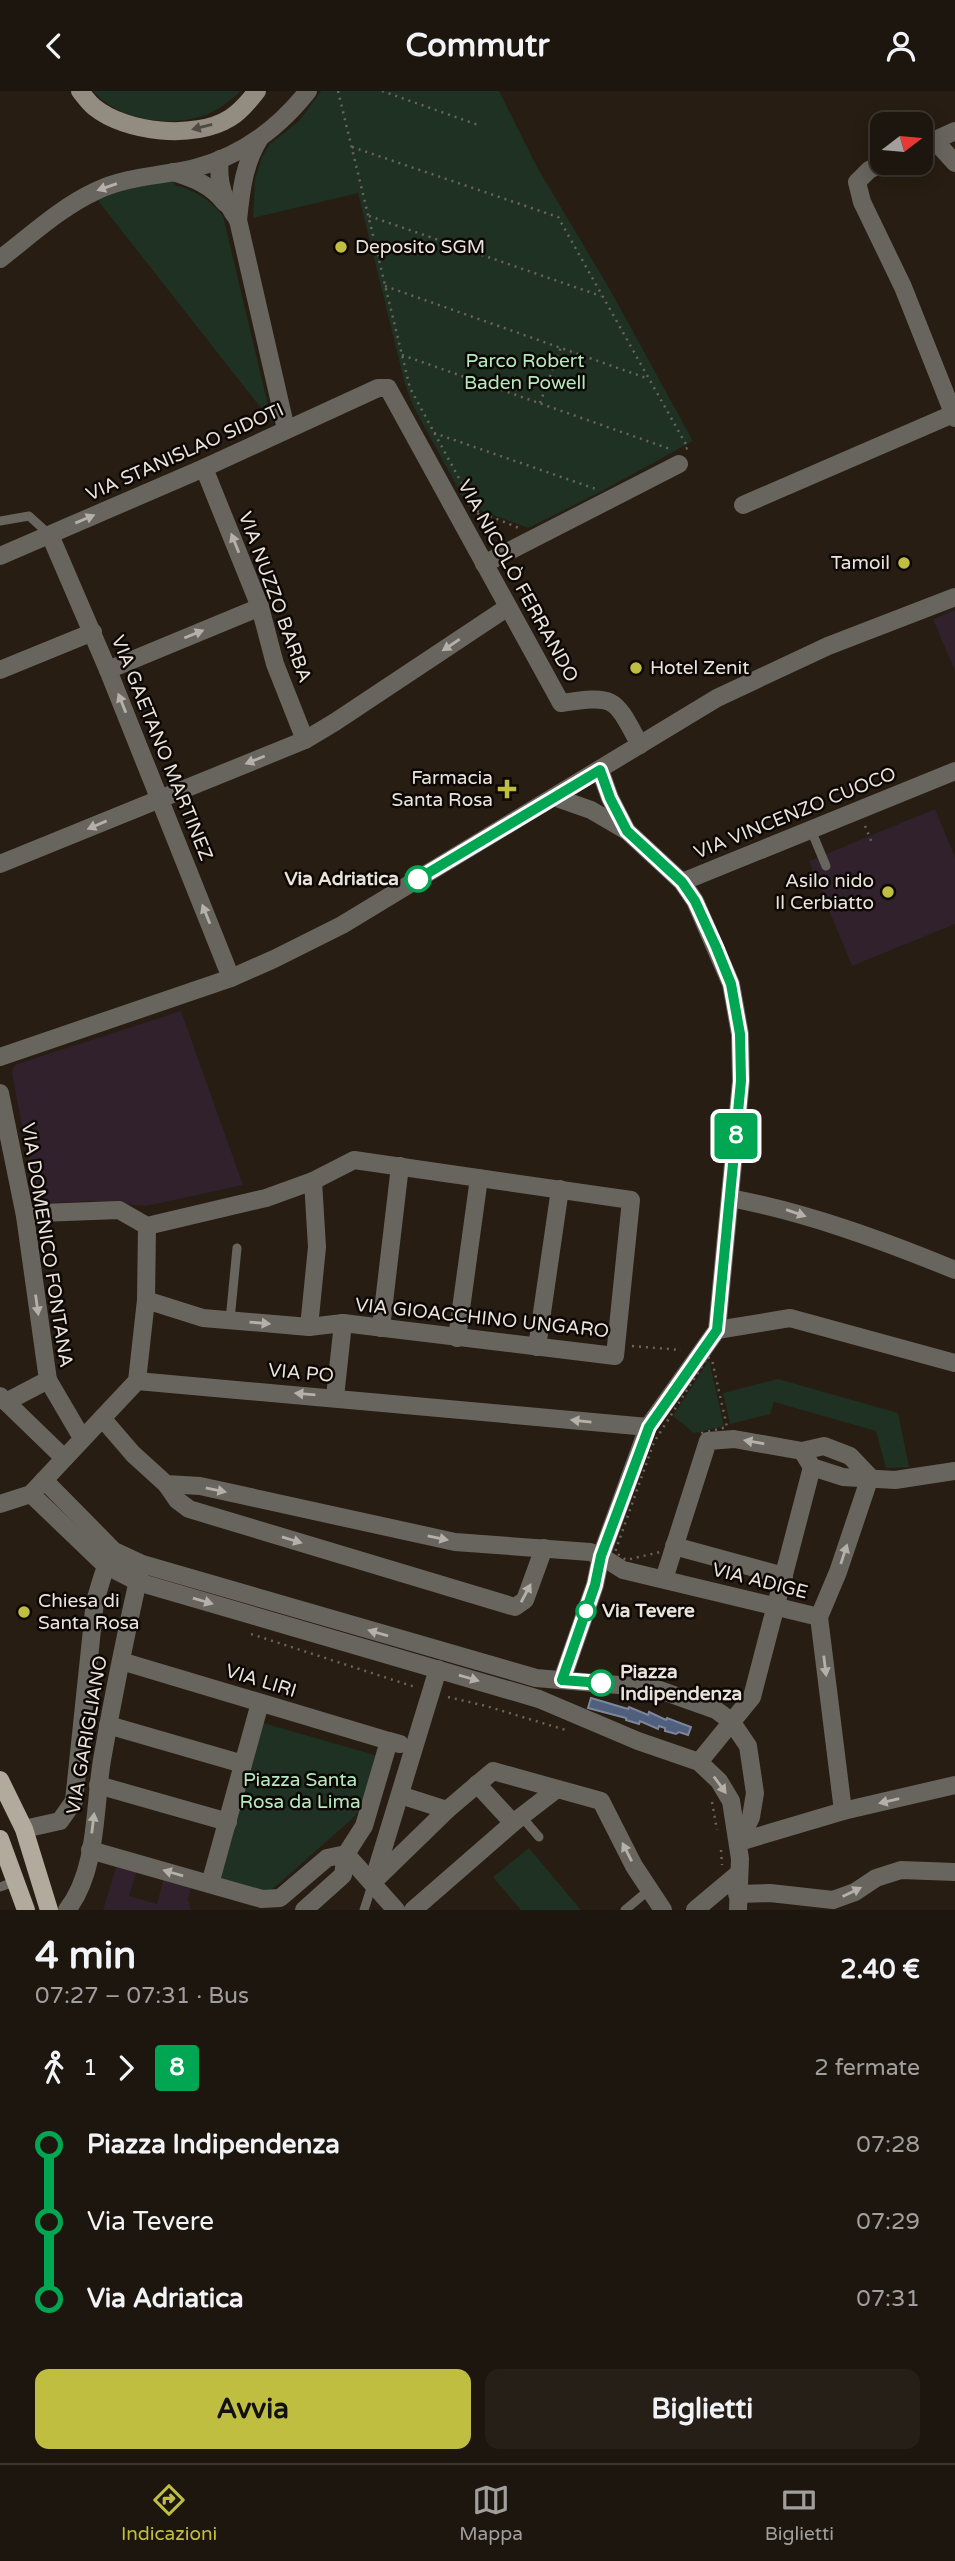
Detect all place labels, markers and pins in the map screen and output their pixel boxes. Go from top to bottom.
place label: Deposito SGM [355,236,485,258]
marker: Deposito SGM [333,239,349,255]
place label: Tamoil [831,552,890,574]
marker: Tamoil [896,555,912,571]
place label: Hotel Zenit [650,657,750,679]
marker: Hotel Zenit [628,660,644,676]
place label: Farmacia Santa Rosa [392,767,493,811]
marker: Farmacia Santa Rosa [499,781,515,797]
marker: Via Adriatica [405,866,431,892]
place label: Via Adriatica [284,868,399,890]
place label: Asilo nido Il Cerbiatto [775,870,874,914]
marker: Asilo nido Il Cerbiatto [880,884,896,900]
place label: Chiesa di Santa Rosa [38,1590,139,1634]
place label: Via Tevere [602,1600,695,1622]
marker: Via Tevere [576,1601,596,1621]
marker: Chiesa di Santa Rosa [16,1604,32,1620]
place label: Piazza Indipendenza [620,1661,742,1706]
marker: Piazza Indipendenza [588,1670,614,1696]

